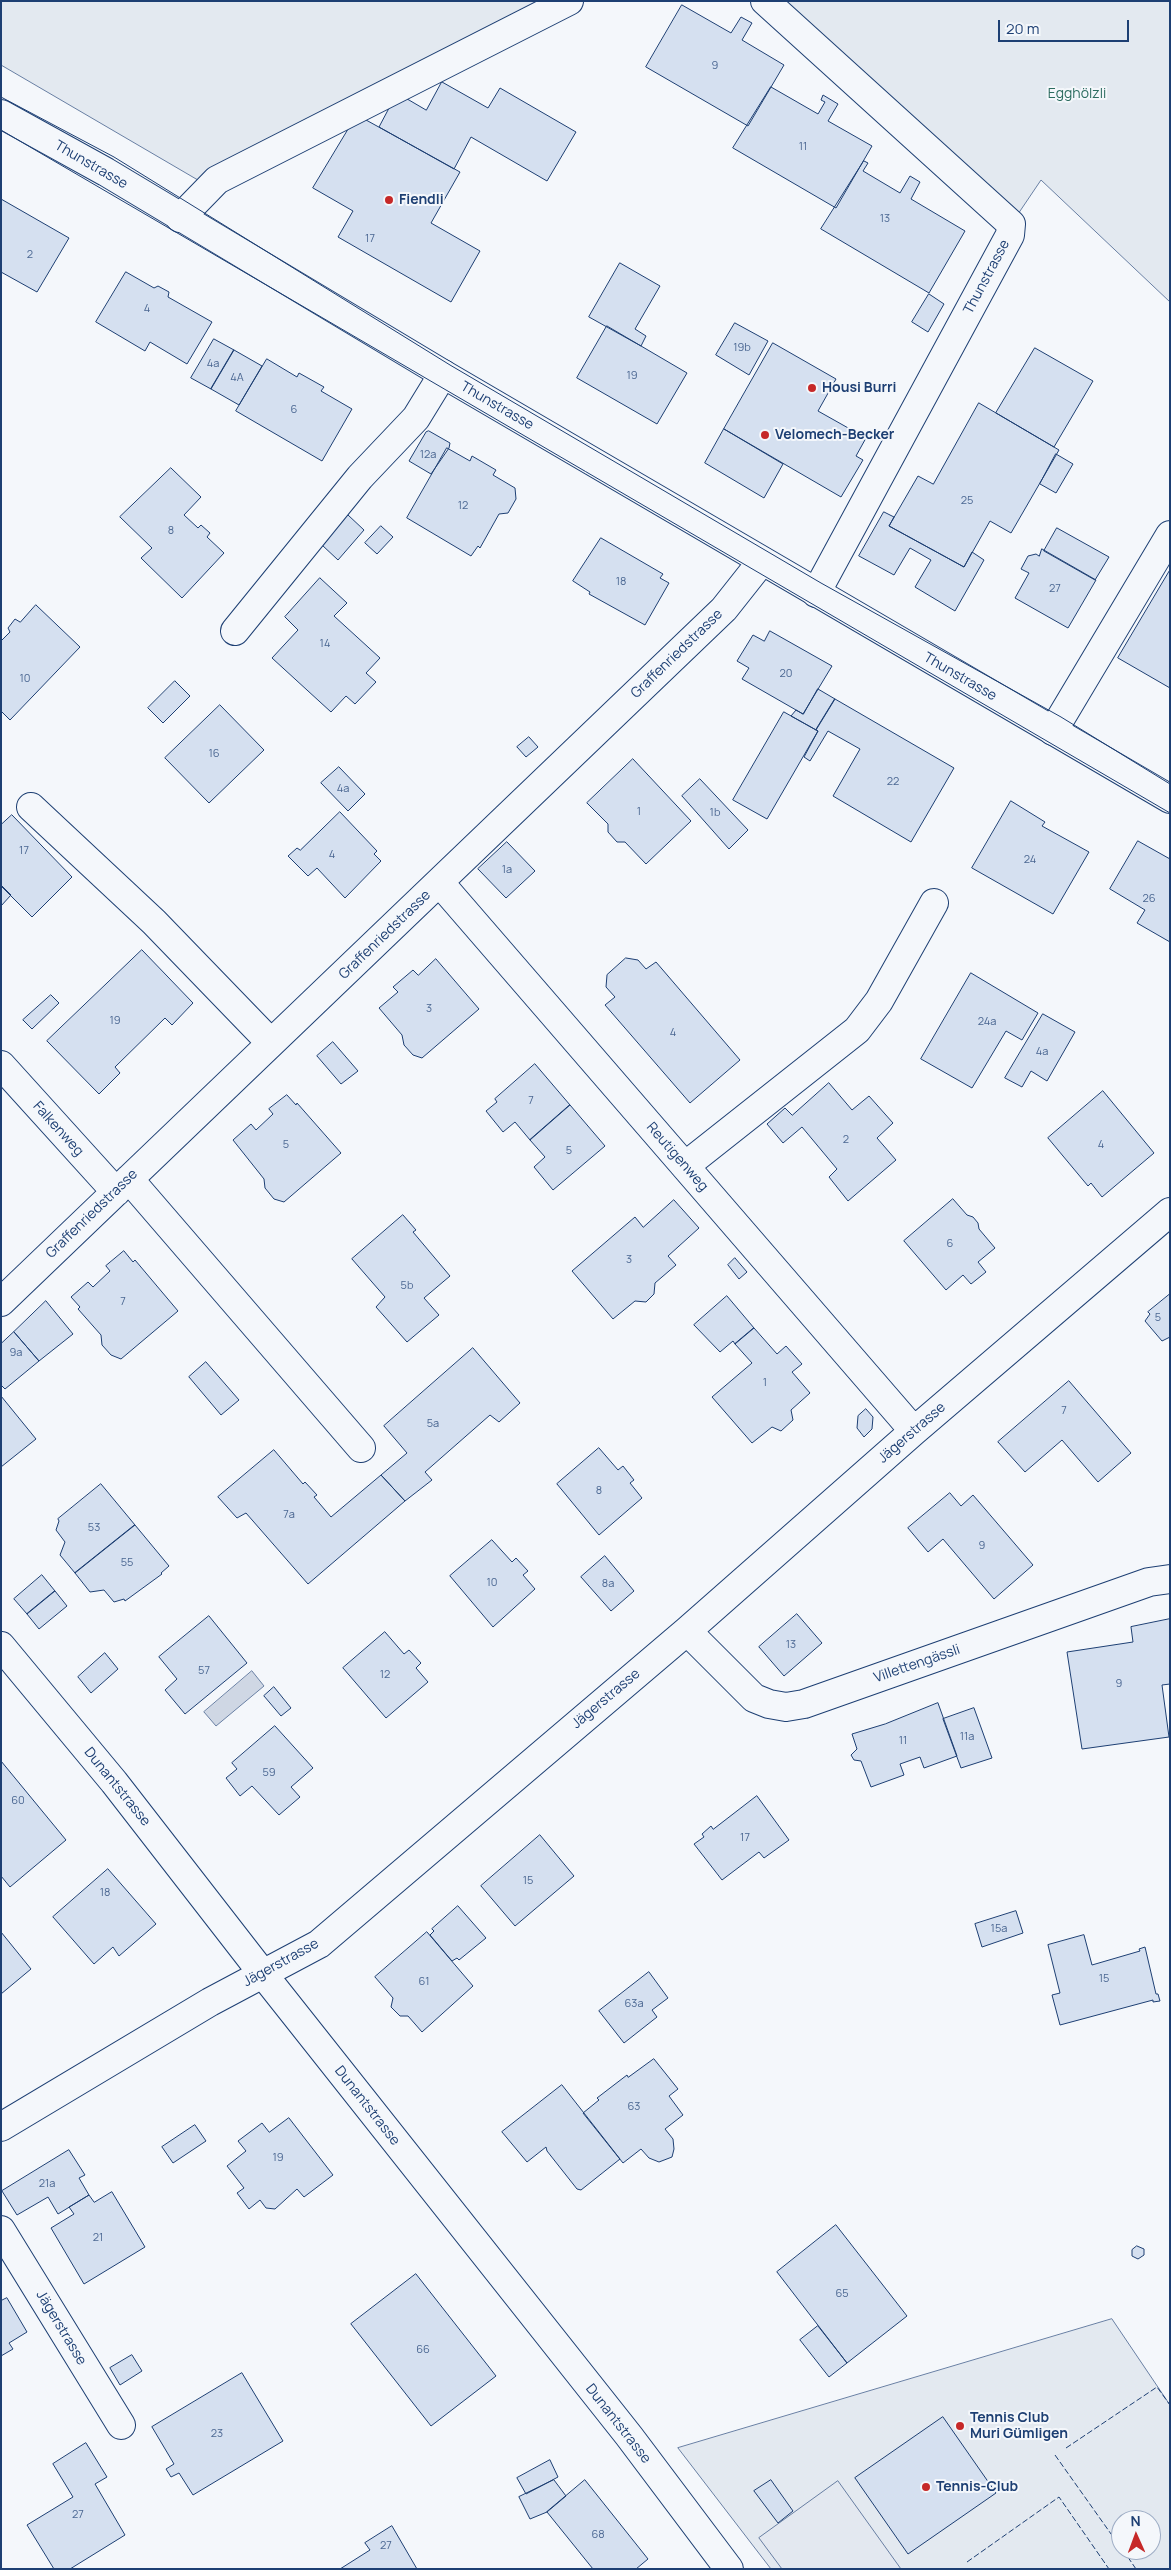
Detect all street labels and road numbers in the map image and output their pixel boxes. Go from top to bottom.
street label: Thunstrasse [51,137,131,193]
street label: Thunstrasse [960,237,1014,317]
street label: Thunstrasse [457,378,537,434]
street label: Graffenriedstrasse [628,606,726,702]
street label: Thunstrasse [920,649,1000,705]
street label: Graffenriedstrasse [336,887,434,983]
street label: Falkenweg [29,1098,87,1160]
street label: Reutigenweg [643,1119,711,1195]
street label: Graffenriedstrasse [43,1166,141,1262]
street label: Jägerstrasse [875,1399,949,1467]
street label: Villettengässli [872,1641,962,1687]
street label: Jägerstrasse [568,1666,644,1732]
street label: Dunantstrasse [80,1744,154,1830]
street label: Jägerstrasse [240,1935,322,1991]
street label: Dunantstrasse [331,2063,403,2149]
street label: Jägerstrasse [32,2288,90,2368]
street label: Dunantstrasse [582,2381,654,2467]

